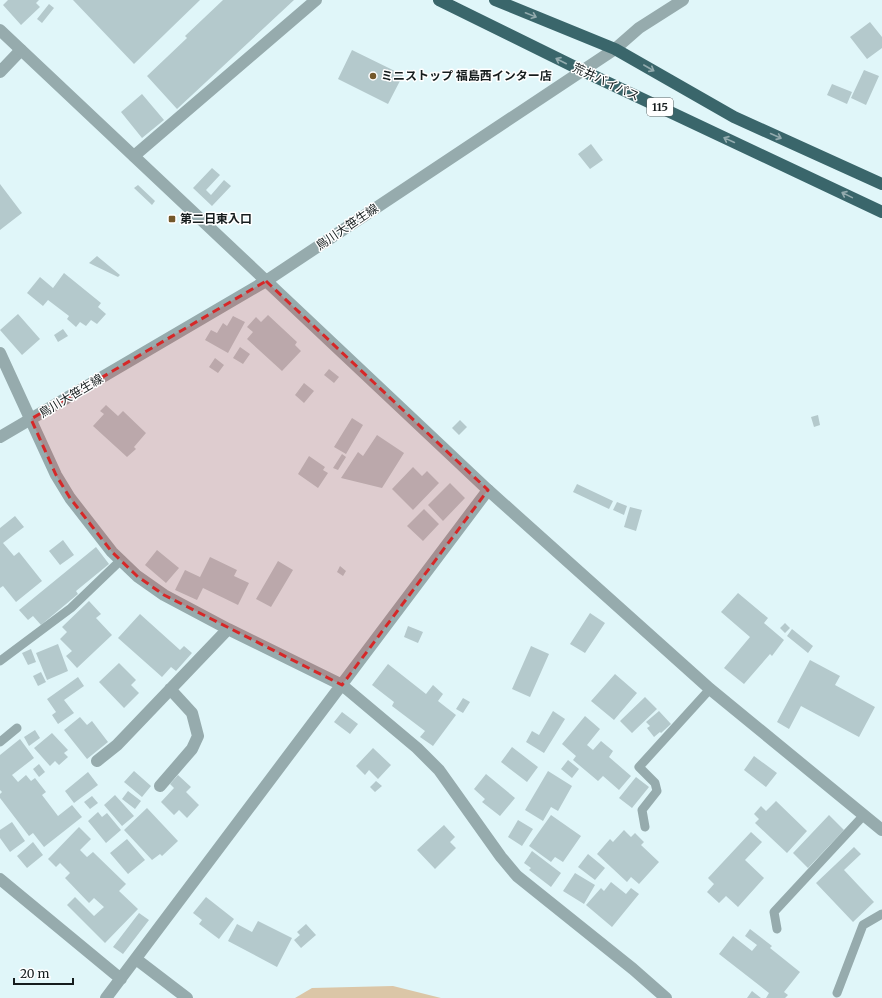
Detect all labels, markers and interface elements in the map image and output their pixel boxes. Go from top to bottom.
one-way arrow [524,11,536,19]
one-way arrow [555,56,567,64]
street label: 荒井バイパス [571,60,642,104]
one-way arrow [643,65,655,73]
place label: ミニストップ 福島西インター店 [381,68,552,83]
marker: ミニストップ 福島西インター店 [368,71,378,81]
road number: 115 [647,98,673,116]
one-way arrow [769,133,781,140]
one-way arrow [724,136,736,143]
one-way arrow [841,191,853,198]
street label: 鳥川大笹生線 [313,200,381,253]
place label: 第二日東入口 [180,211,252,226]
marker: 第二日東入口 [167,214,177,224]
street label: 鳥川大笹生線 [36,371,105,421]
scale bar [14,960,73,986]
text: 20 m [20,966,49,981]

